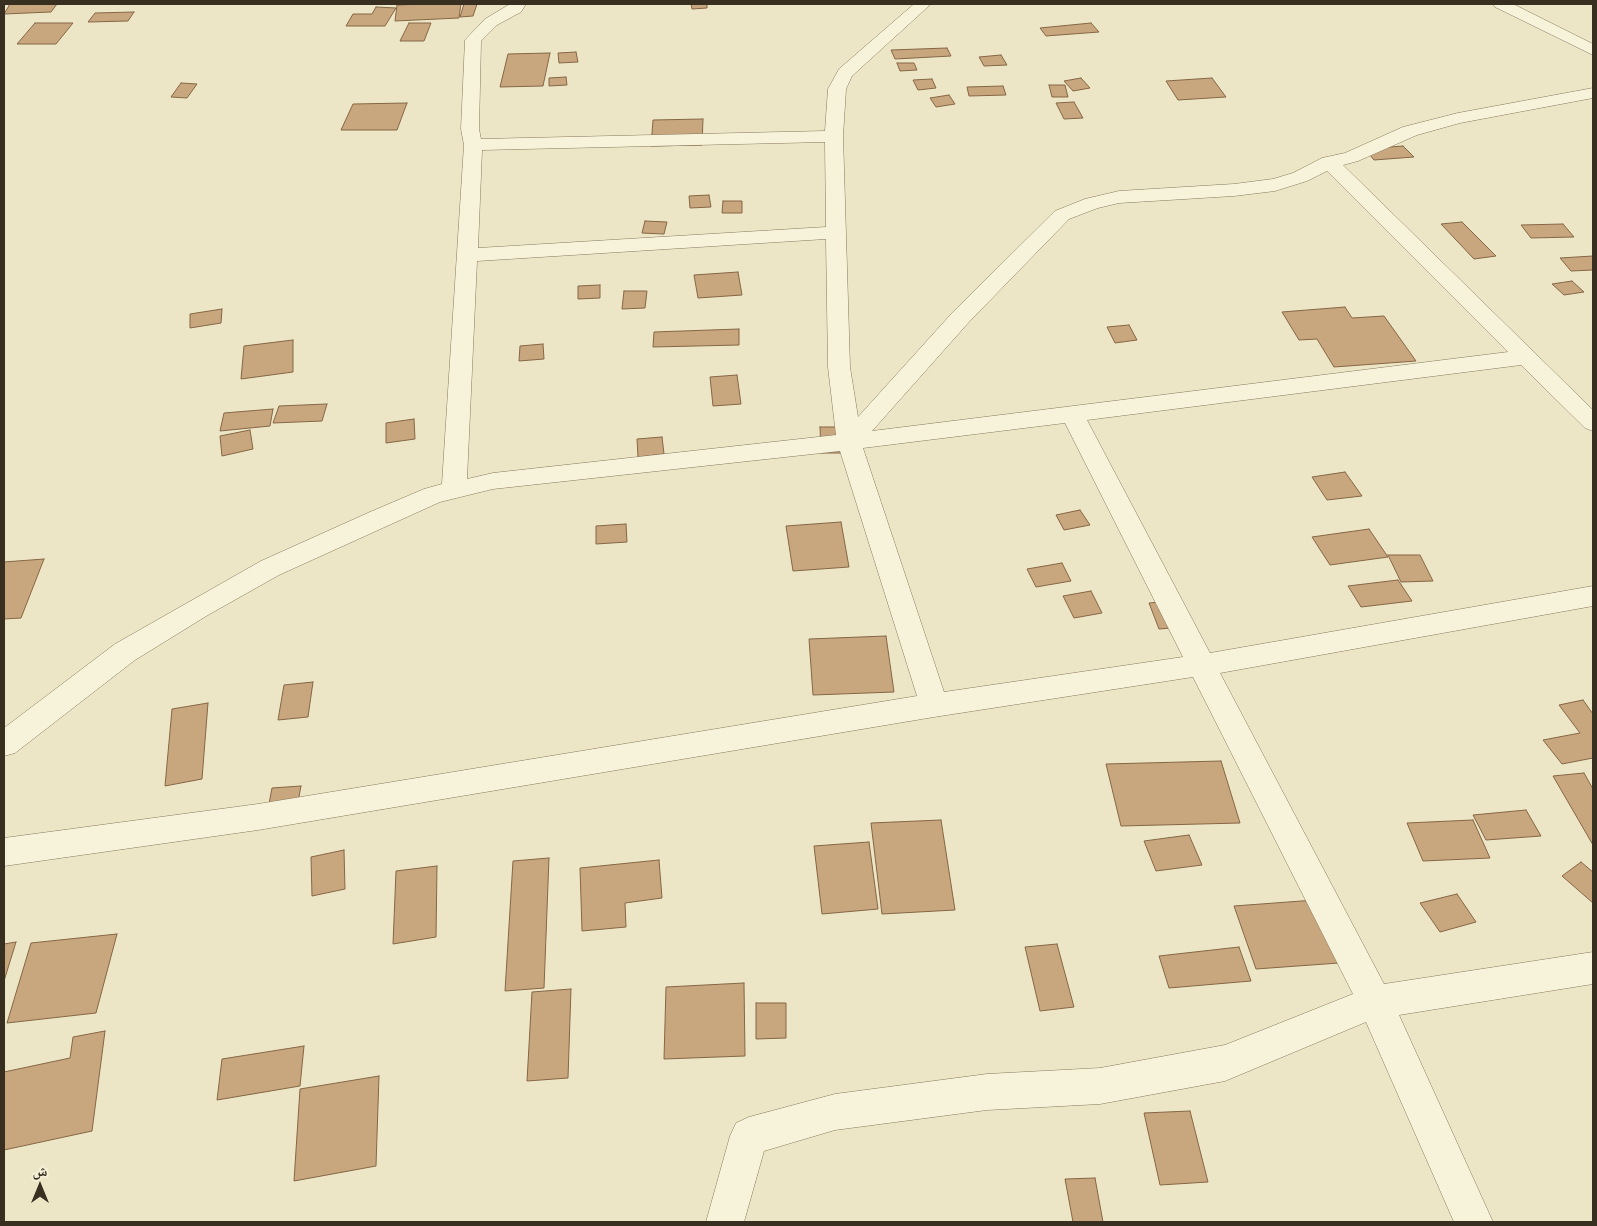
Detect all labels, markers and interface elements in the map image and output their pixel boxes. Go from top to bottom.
north arrow [15,1161,65,1211]
text: ش [33,1163,47,1179]

